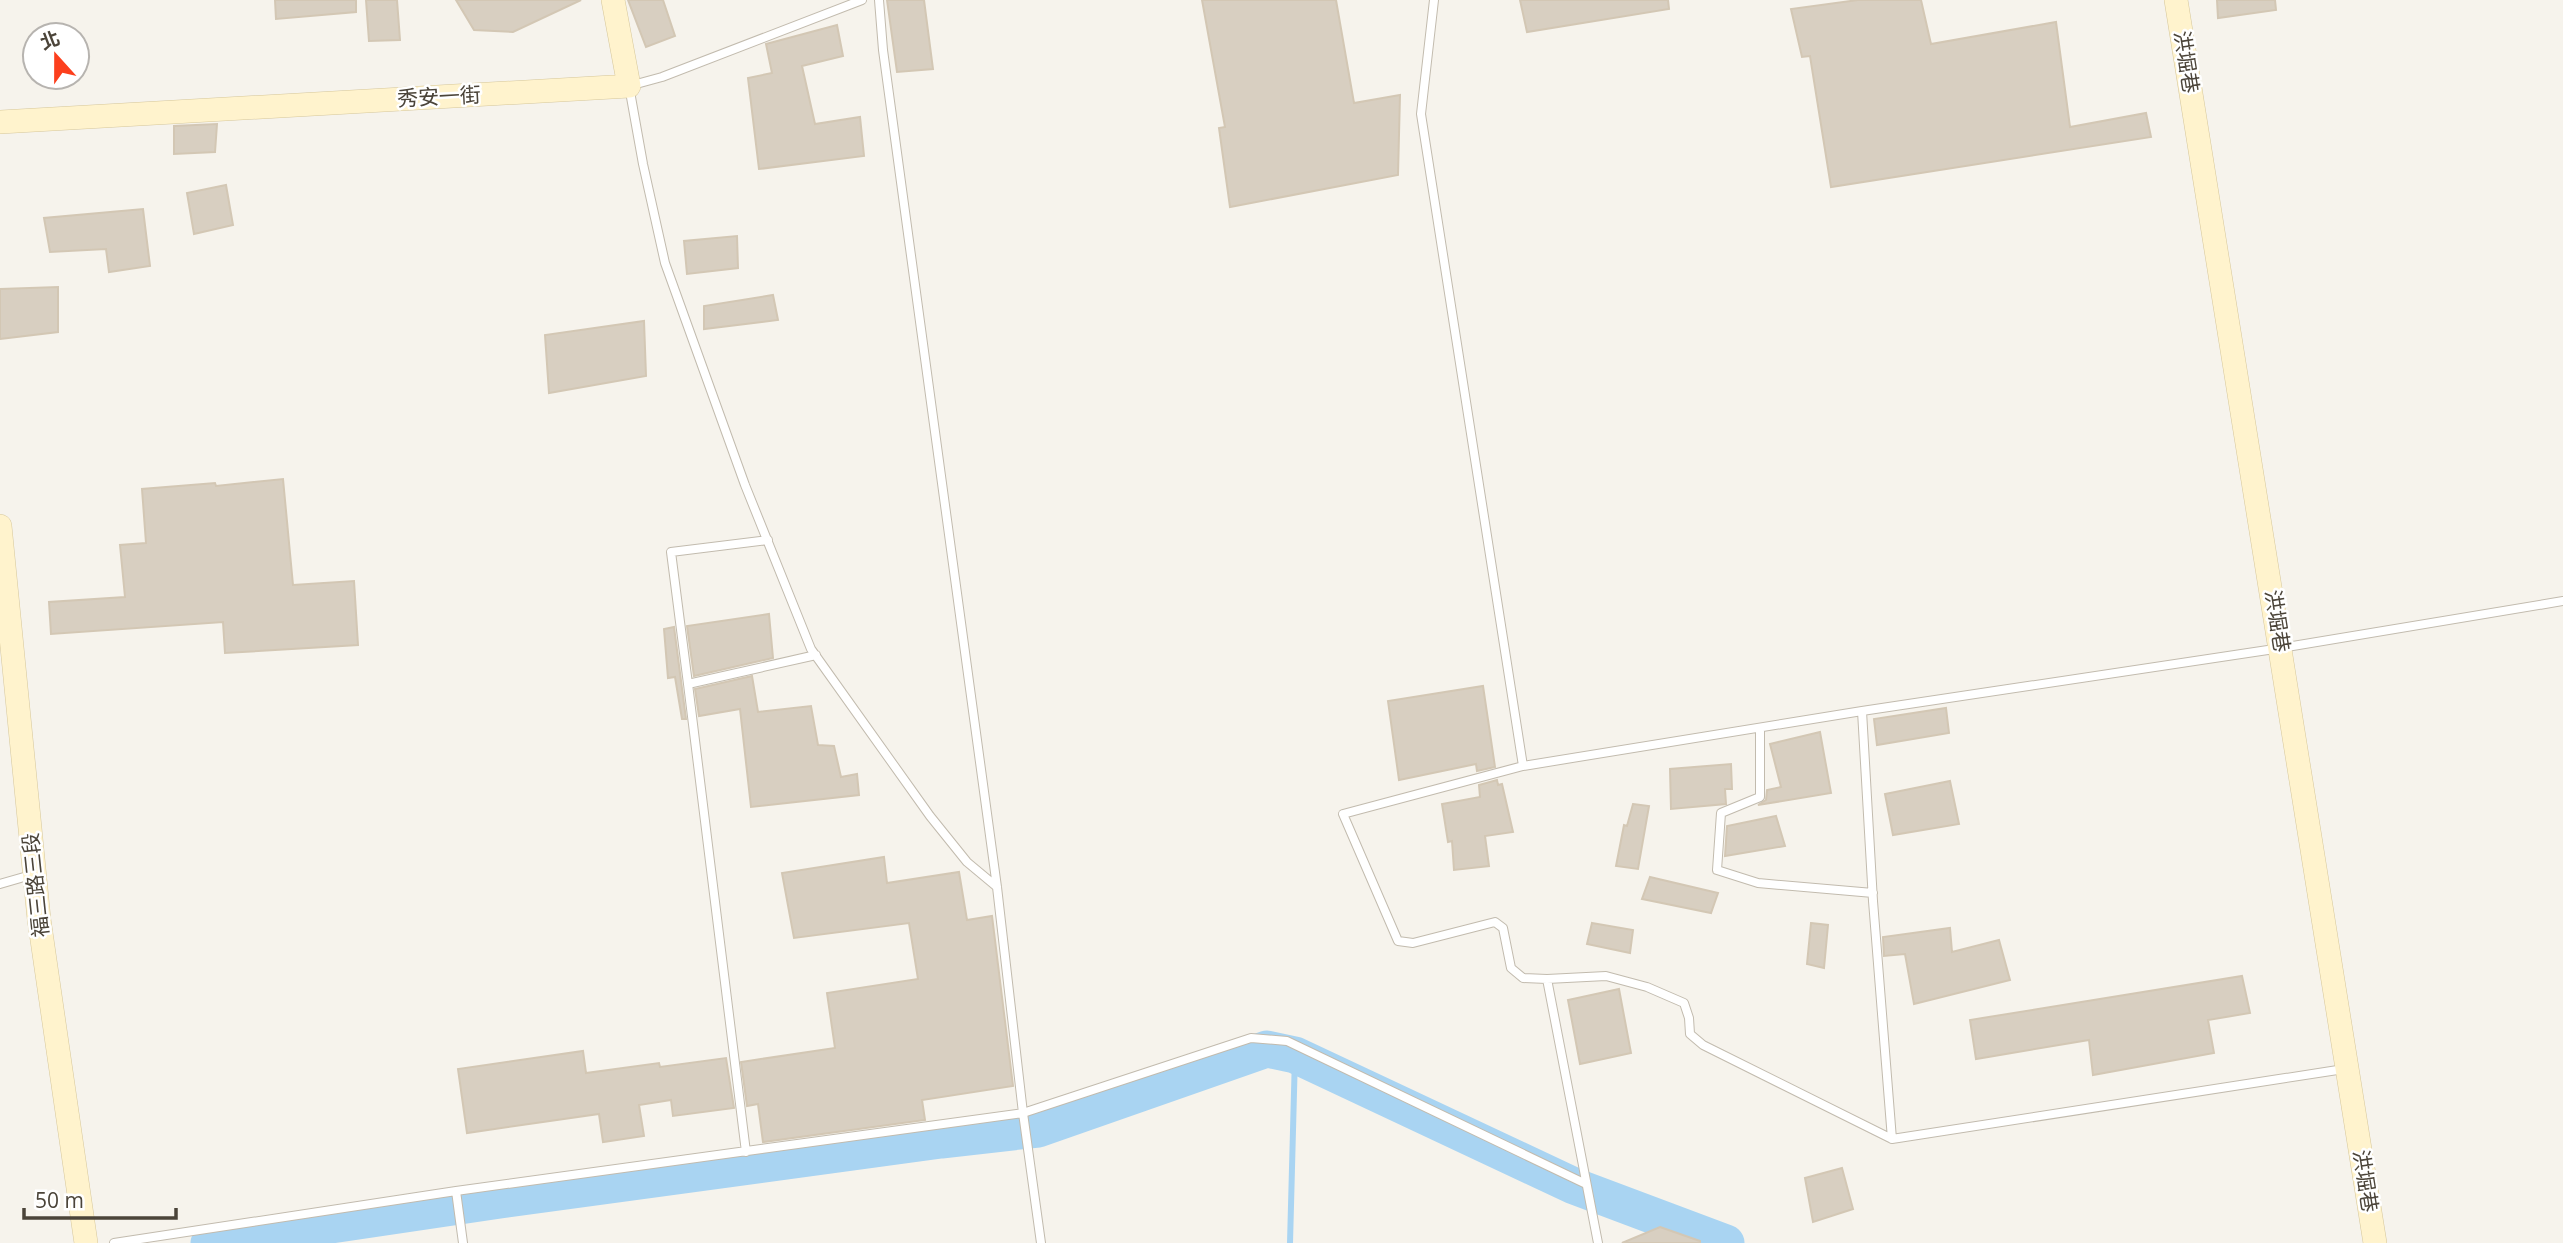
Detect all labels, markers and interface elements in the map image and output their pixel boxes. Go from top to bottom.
north arrow [21,21,91,91]
text: 北 [36,25,63,56]
street label: 洪堀巷 [2168,29,2206,95]
street label: 秀安一街 [396,80,482,112]
street label: 洪堀巷 [2259,588,2297,654]
street label: 福三路三段 [16,831,54,939]
street label: 洪堀巷 [2347,1148,2385,1214]
scale bar [24,1176,177,1220]
text: 50 m [35,1186,84,1214]

